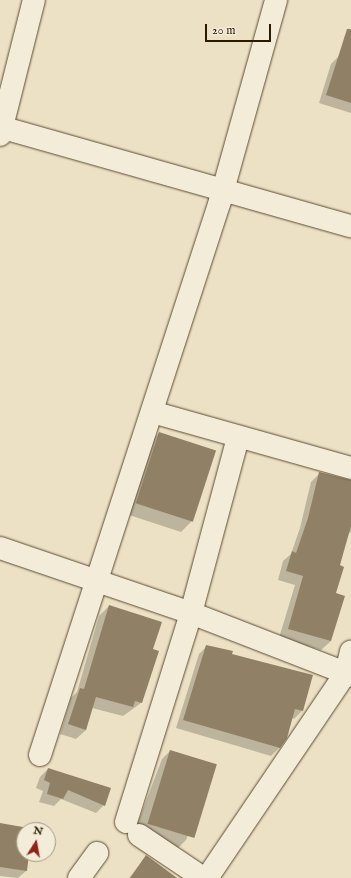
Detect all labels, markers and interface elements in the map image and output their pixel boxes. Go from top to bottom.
scale bar [207,16,273,42]
text: 20 m [212,23,235,38]
north arrow [16,822,56,862]
text: N [32,823,44,839]

